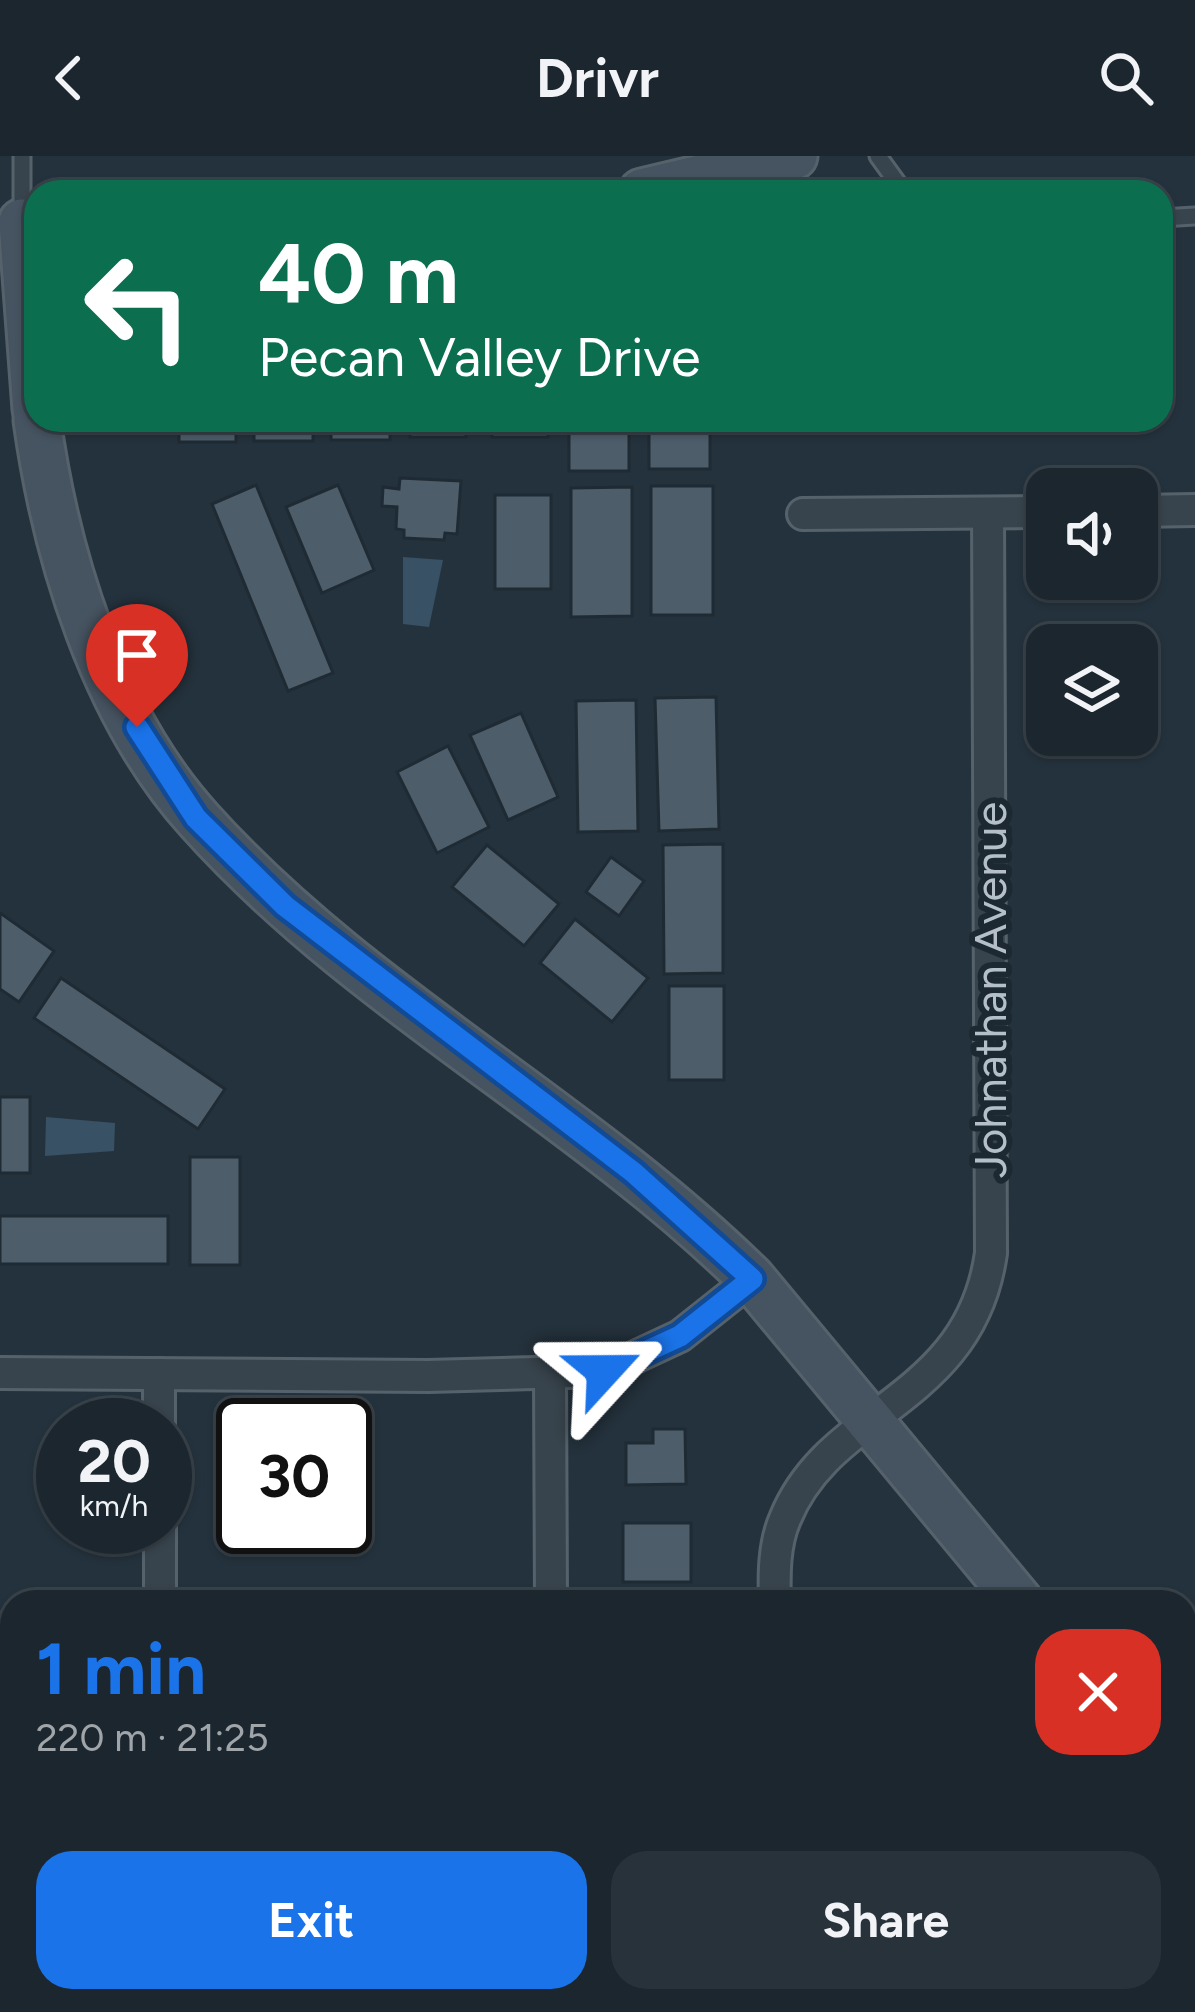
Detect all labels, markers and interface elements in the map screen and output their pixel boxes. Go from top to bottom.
icon: back [36,45,102,111]
icon: search [1093,45,1159,111]
text: Drivr [536,46,659,111]
text: 40 m [258,223,459,324]
icon: left [60,228,216,384]
text: Pecan Valley Drive [258,325,700,390]
map controls [1026,468,1158,756]
button: sound [1026,468,1158,600]
pin [86,604,188,727]
icon: arrive [104,622,170,688]
button: layers [1026,624,1158,756]
street label: Johnathan Avenue [963,802,1017,1178]
position arrow [541,1308,667,1434]
speed limit sign: 30 [216,1398,372,1554]
text: 20 [77,1425,151,1497]
text: km/h [80,1487,148,1524]
text: 1 min [36,1626,206,1712]
button: close [1035,1629,1161,1755]
text: 220 m · 21:25 [36,1714,269,1761]
button: Exit [36,1851,587,1989]
button: Share [611,1851,1161,1989]

